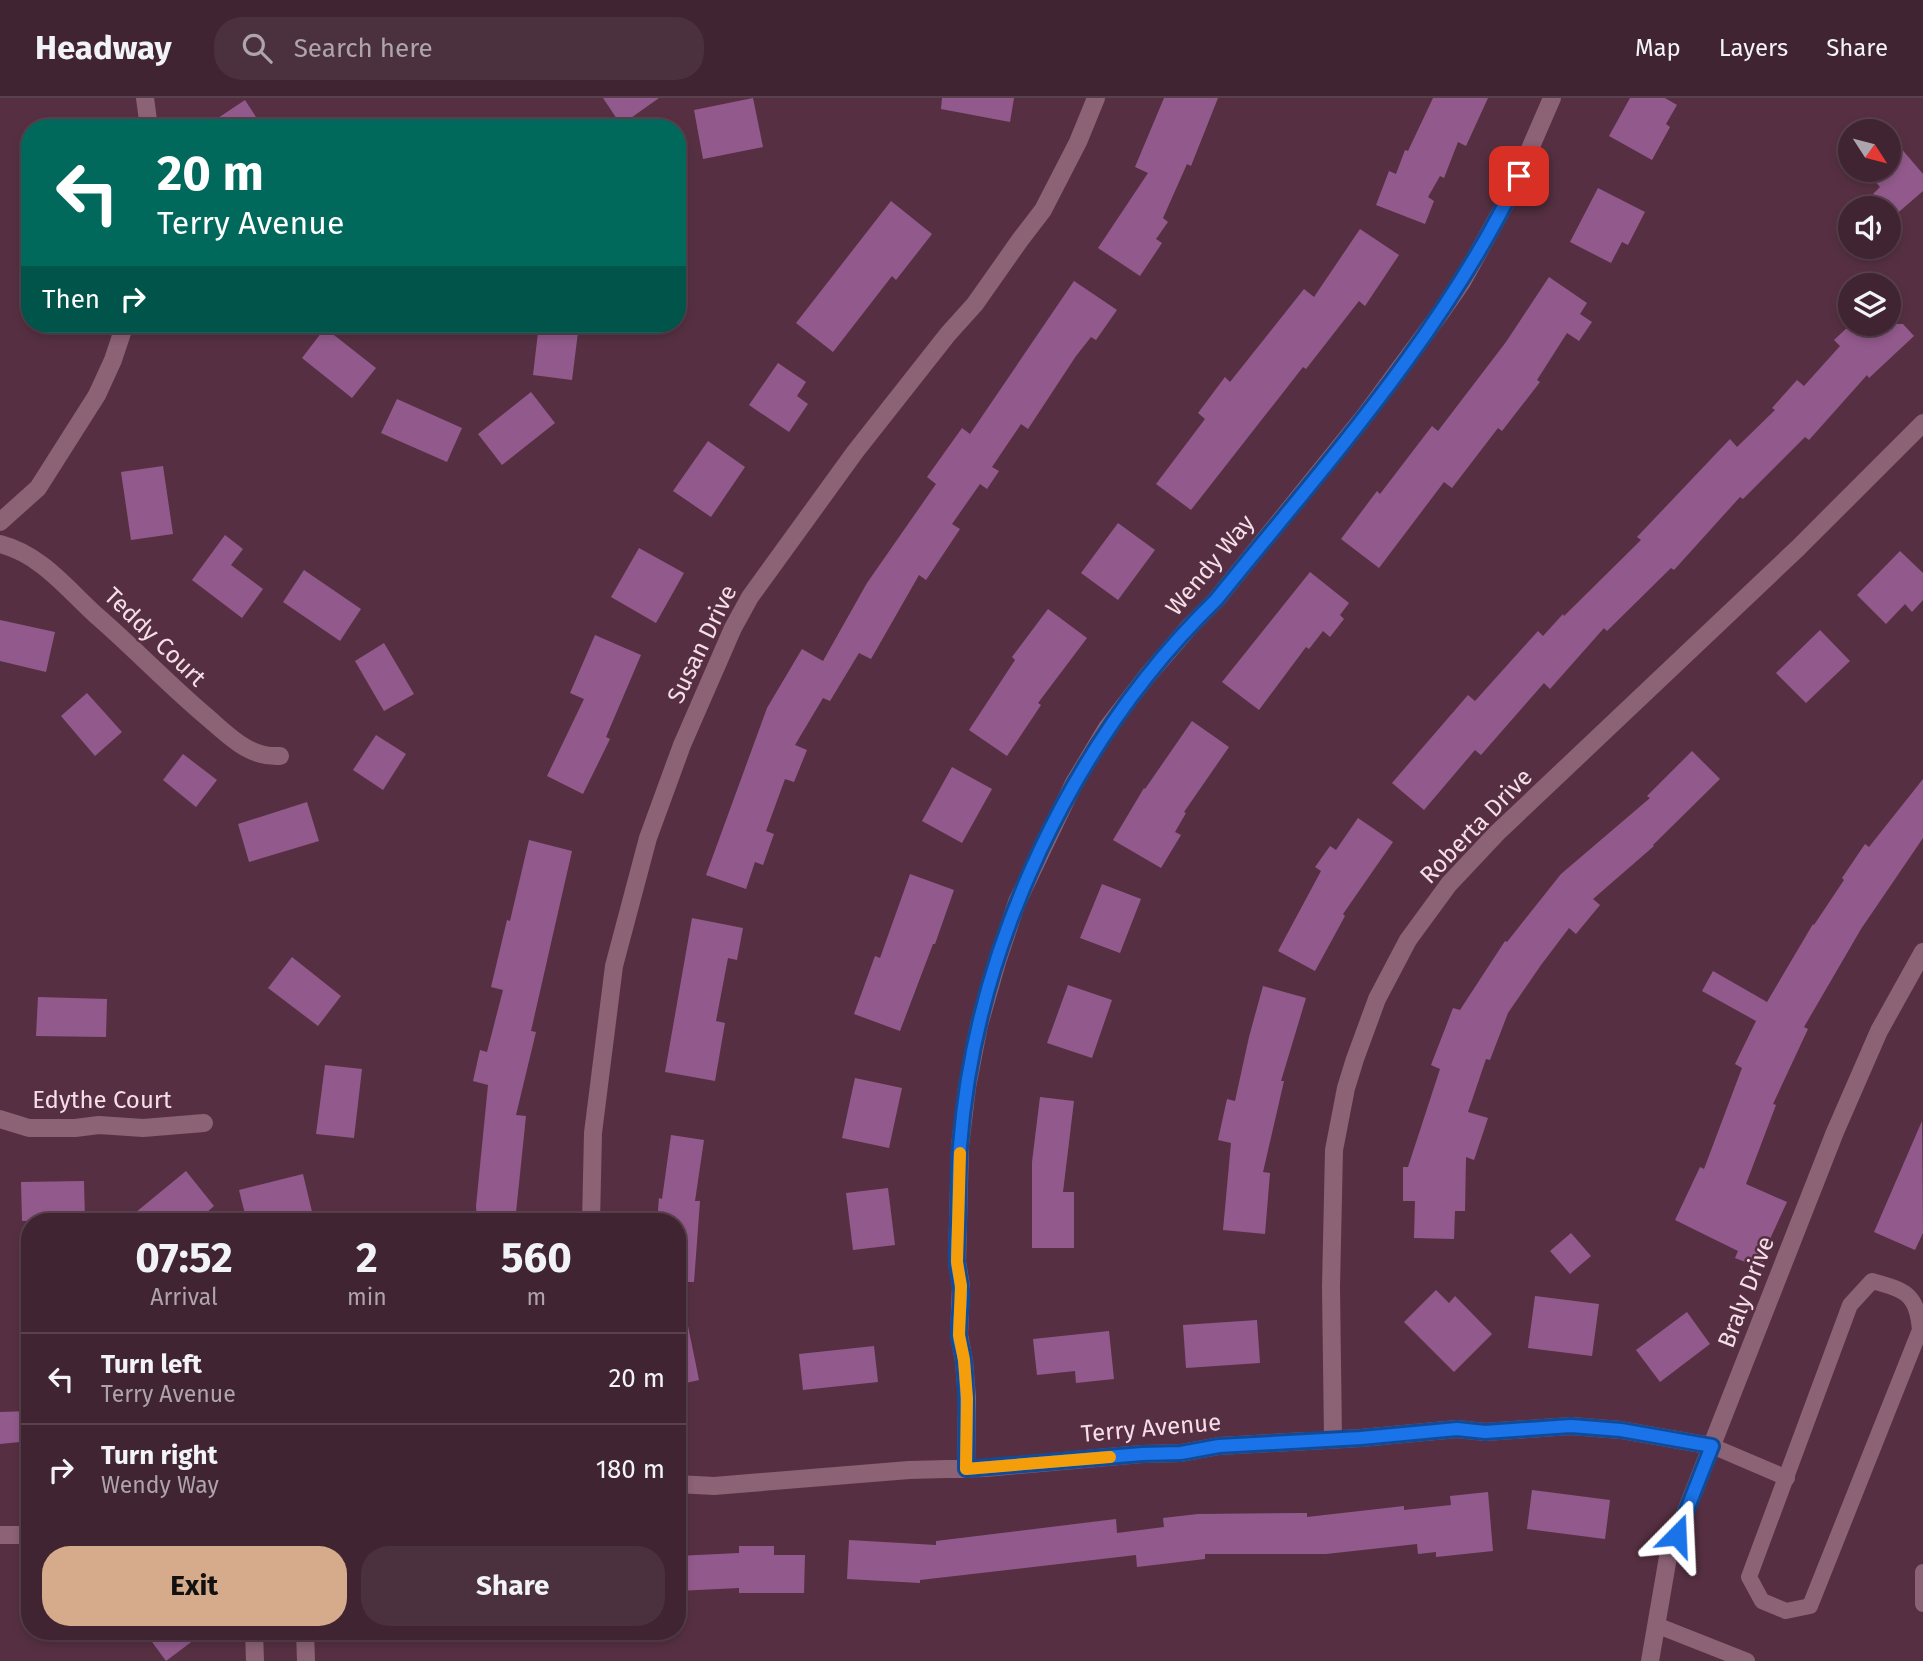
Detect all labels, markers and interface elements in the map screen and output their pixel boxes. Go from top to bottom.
search box [214,17,704,80]
text: Headway [35,28,172,68]
icon: search [238,29,276,67]
text: Search here [294,33,433,64]
text: Map [1635,34,1681,62]
text: Layers [1719,34,1788,62]
text: Share [1826,34,1888,62]
north arrow [1838,119,1900,182]
map controls [1838,119,1901,336]
text: 20 m [157,144,264,203]
pin [1489,146,1549,206]
icon: left [42,147,133,238]
icon: arrive [1500,157,1538,195]
button: sound [1838,196,1901,259]
text: Terry Avenue [157,204,344,242]
button: layers [1838,273,1901,336]
icon: right [114,280,152,318]
text: Then [42,284,100,315]
street label: Wendy Way [1160,509,1260,621]
street label: Susan Drive [661,580,743,708]
street label: Teddy Court [99,582,212,692]
street label: Roberta Drive [1414,763,1538,889]
street label: Edythe Court [32,1086,172,1114]
street label: Braly Drive [1712,1232,1780,1352]
text: 07:52 [135,1233,233,1283]
text: 2 [356,1233,378,1283]
text: 560 [501,1233,572,1283]
text: Arrival [150,1283,218,1311]
text: min [347,1283,387,1311]
text: m [526,1283,546,1311]
text: Turn left [101,1349,202,1380]
icon: left [42,1360,80,1398]
text: 20 m [608,1363,665,1394]
text: Terry Avenue [101,1380,236,1408]
street label: Terry Avenue [1080,1408,1222,1448]
text: Turn right [101,1440,218,1471]
icon: right [42,1451,80,1489]
text: 180 m [596,1454,665,1485]
text: Wendy Way [101,1471,219,1499]
position arrow [1640,1498,1714,1572]
button: Exit [42,1546,347,1626]
button: Share [361,1546,665,1626]

